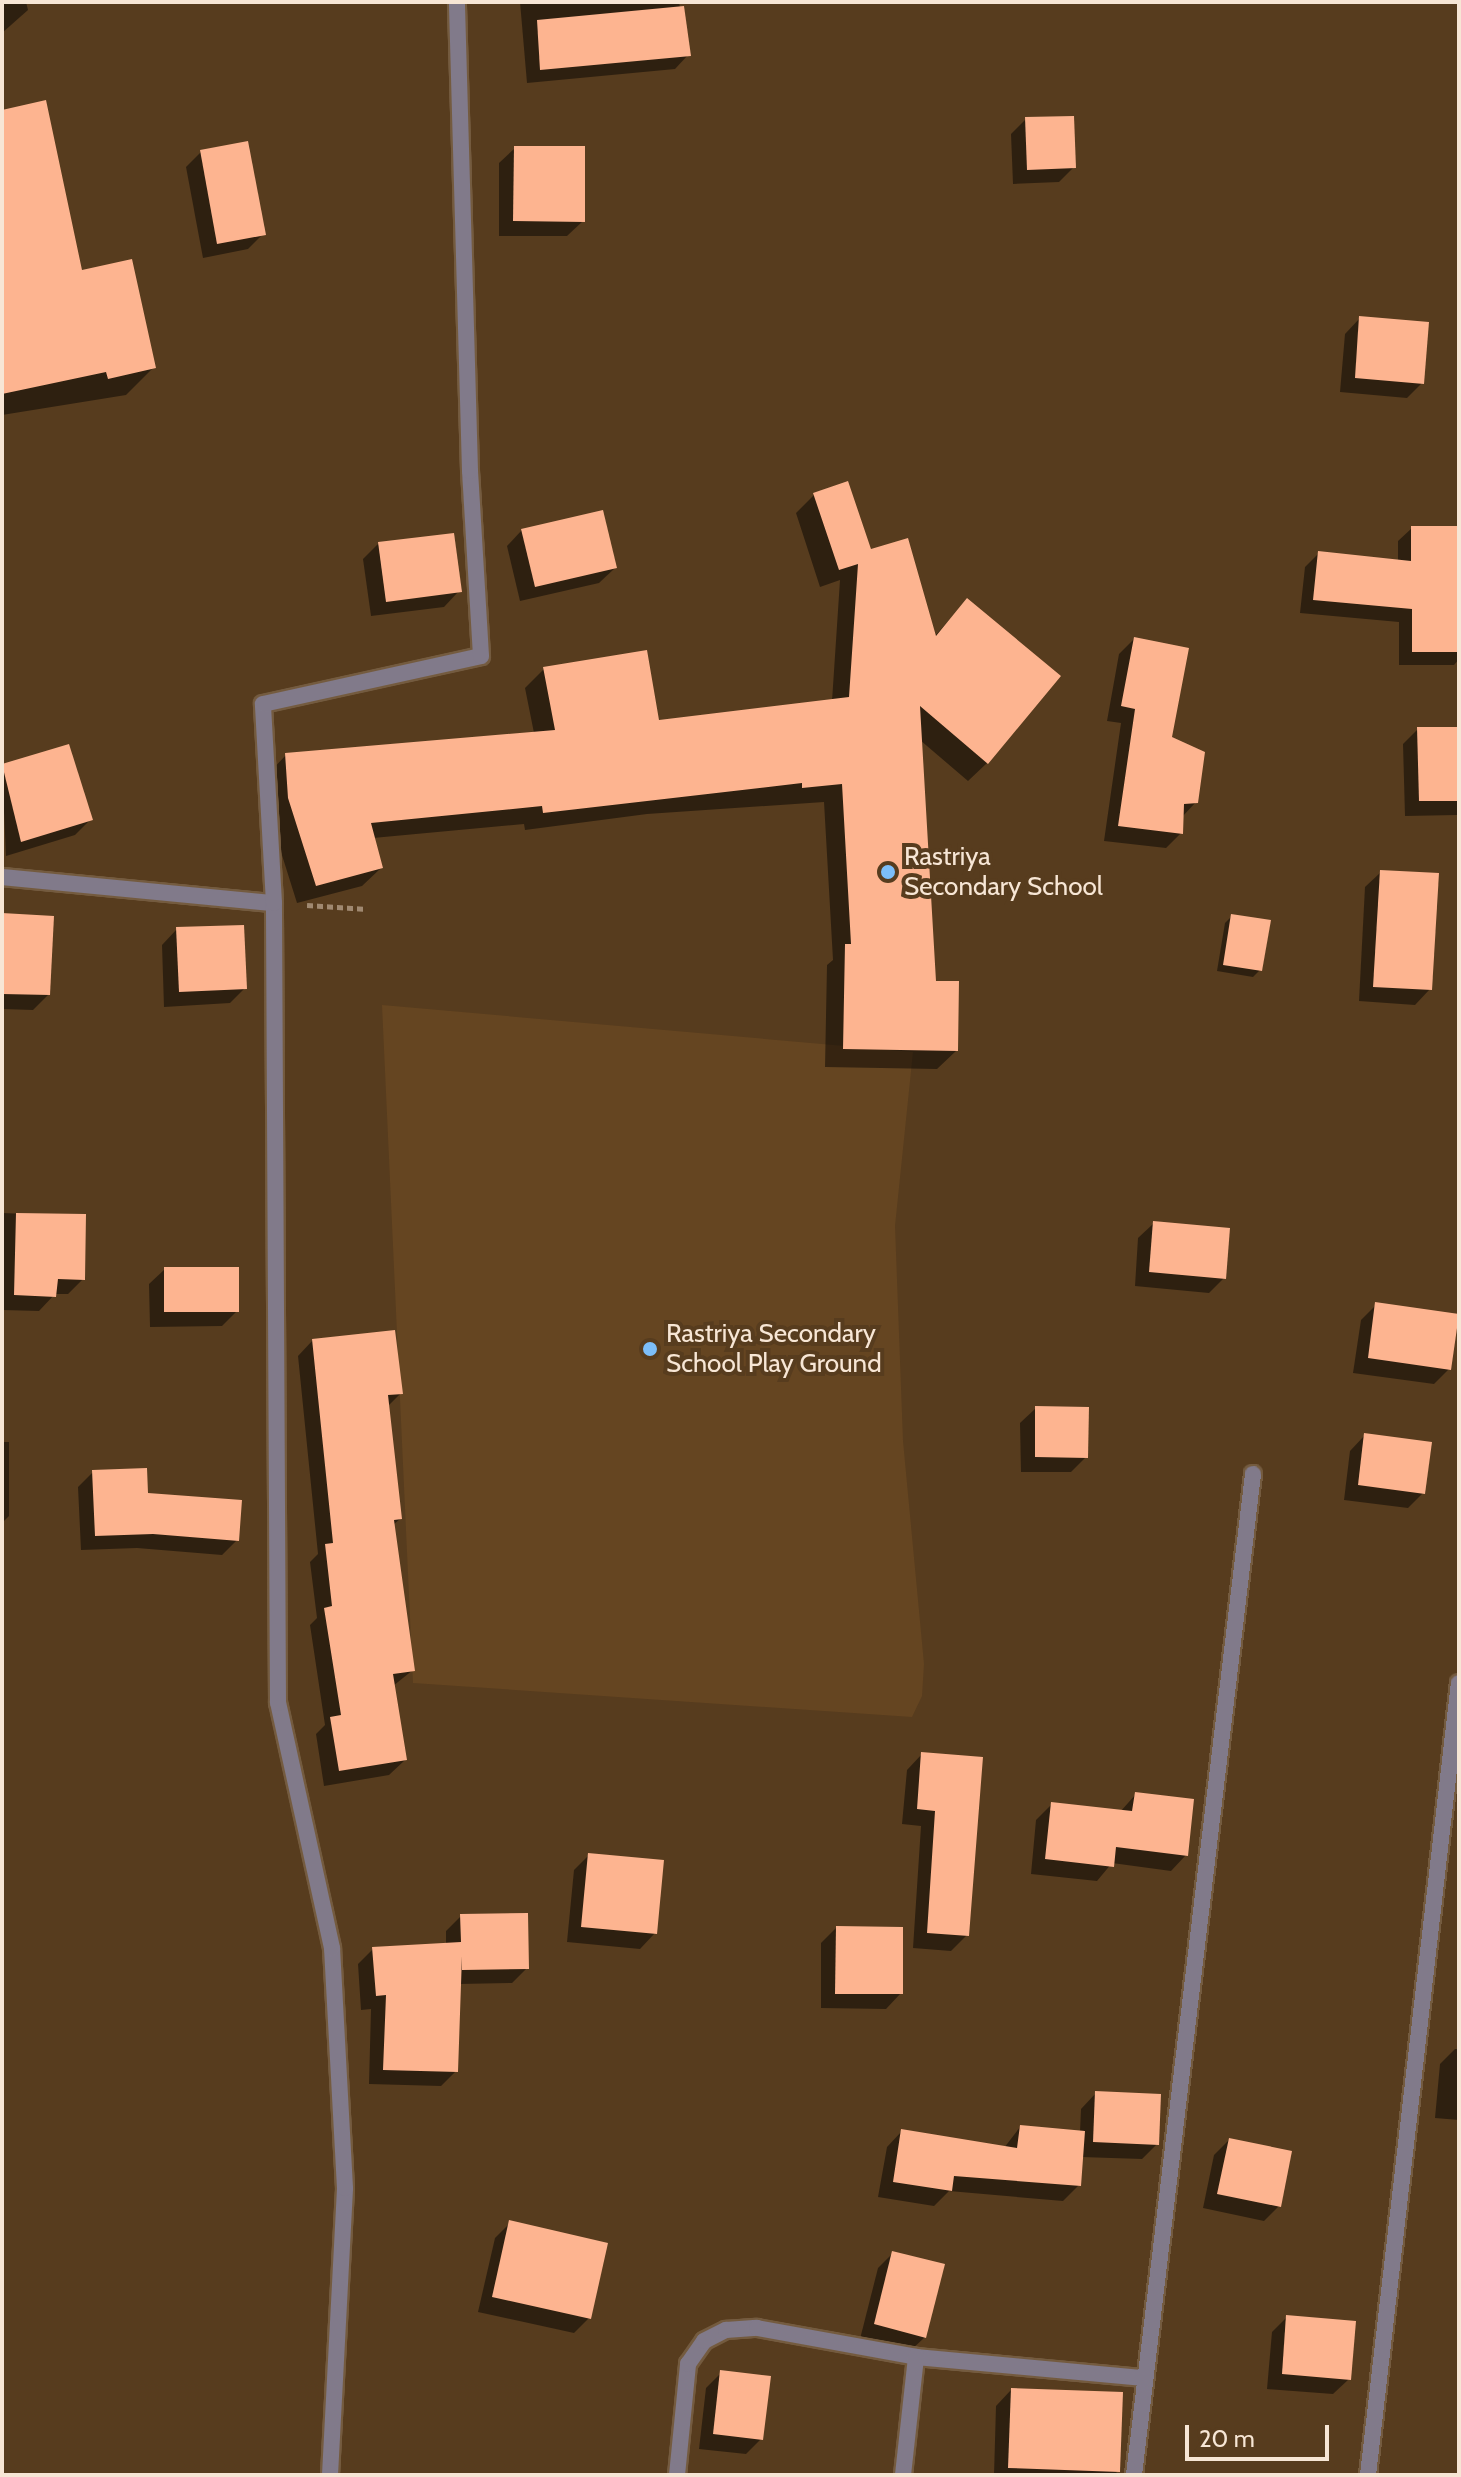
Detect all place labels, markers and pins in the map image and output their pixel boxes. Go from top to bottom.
place label: Rastriya Secondary School [904,841,1103,902]
marker: Rastriya Secondary School [879,863,897,881]
place label: Rastriya Secondary School Play Ground [666,1318,882,1380]
marker: Rastriya Secondary School Play Ground [641,1340,659,1358]

